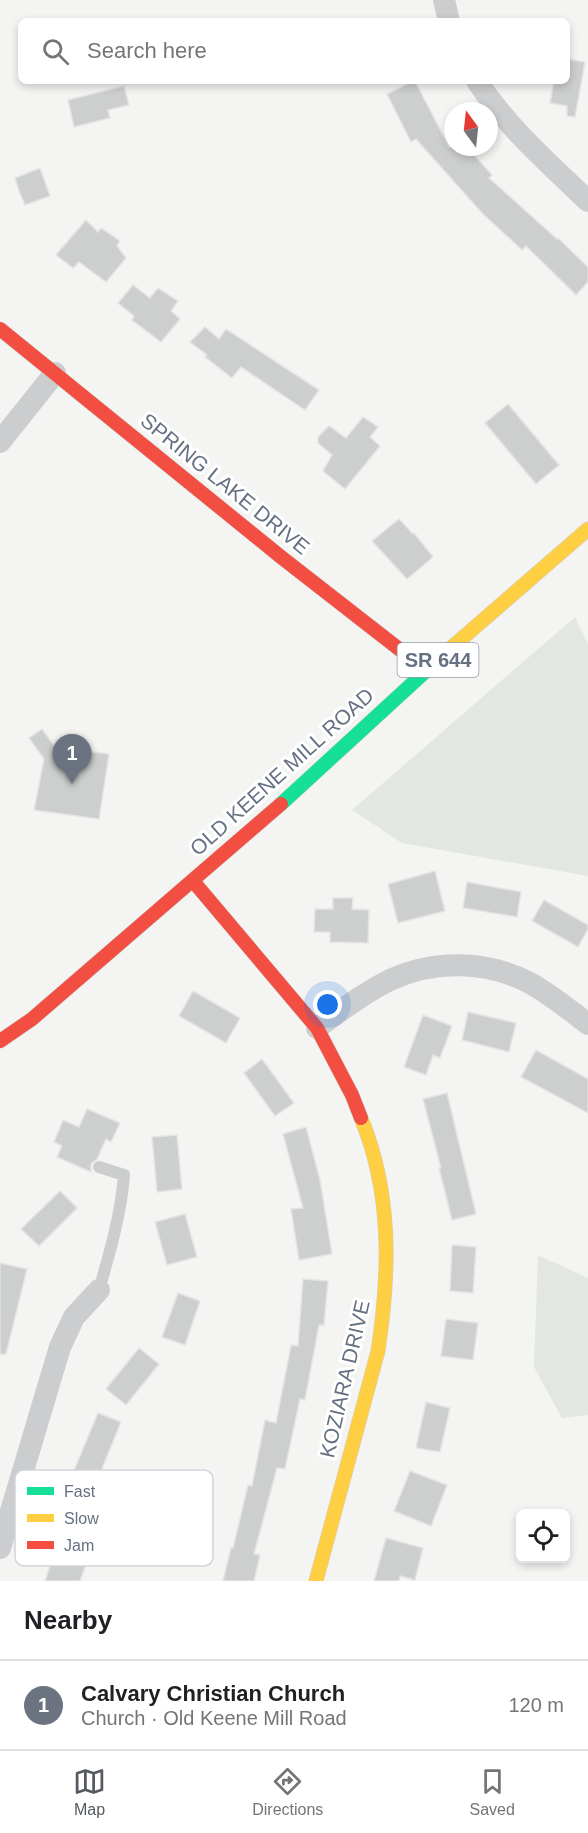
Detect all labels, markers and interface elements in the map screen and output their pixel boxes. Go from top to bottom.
search box [18,18,570,84]
icon: search [39,35,72,68]
text: Search here [87,38,207,63]
north arrow [444,102,498,156]
street label: SPRING LAKE DRIVE [136,409,314,559]
road number: SR 644 [398,643,478,677]
street label: OLD KEENE MILL ROAD [185,683,378,860]
pin: 1 [52,734,92,784]
your location [313,990,342,1019]
street label: KOZIARA DRIVE [315,1298,374,1460]
legend [15,1470,213,1566]
text: Fast [64,1483,96,1500]
map controls [516,1509,570,1563]
button: locate [516,1509,570,1563]
text: Slow [64,1510,99,1527]
text: Jam [64,1537,94,1554]
text: Nearby [24,1605,112,1635]
text: Calvary Christian Church [81,1681,345,1706]
text: 1 [38,1694,49,1716]
text: 120 m [508,1694,564,1716]
text: Church · Old Keene Mill Road [81,1707,347,1729]
tab: Map [73,1765,106,1819]
tab: Directions [252,1765,323,1819]
tab: Saved [470,1765,515,1819]

